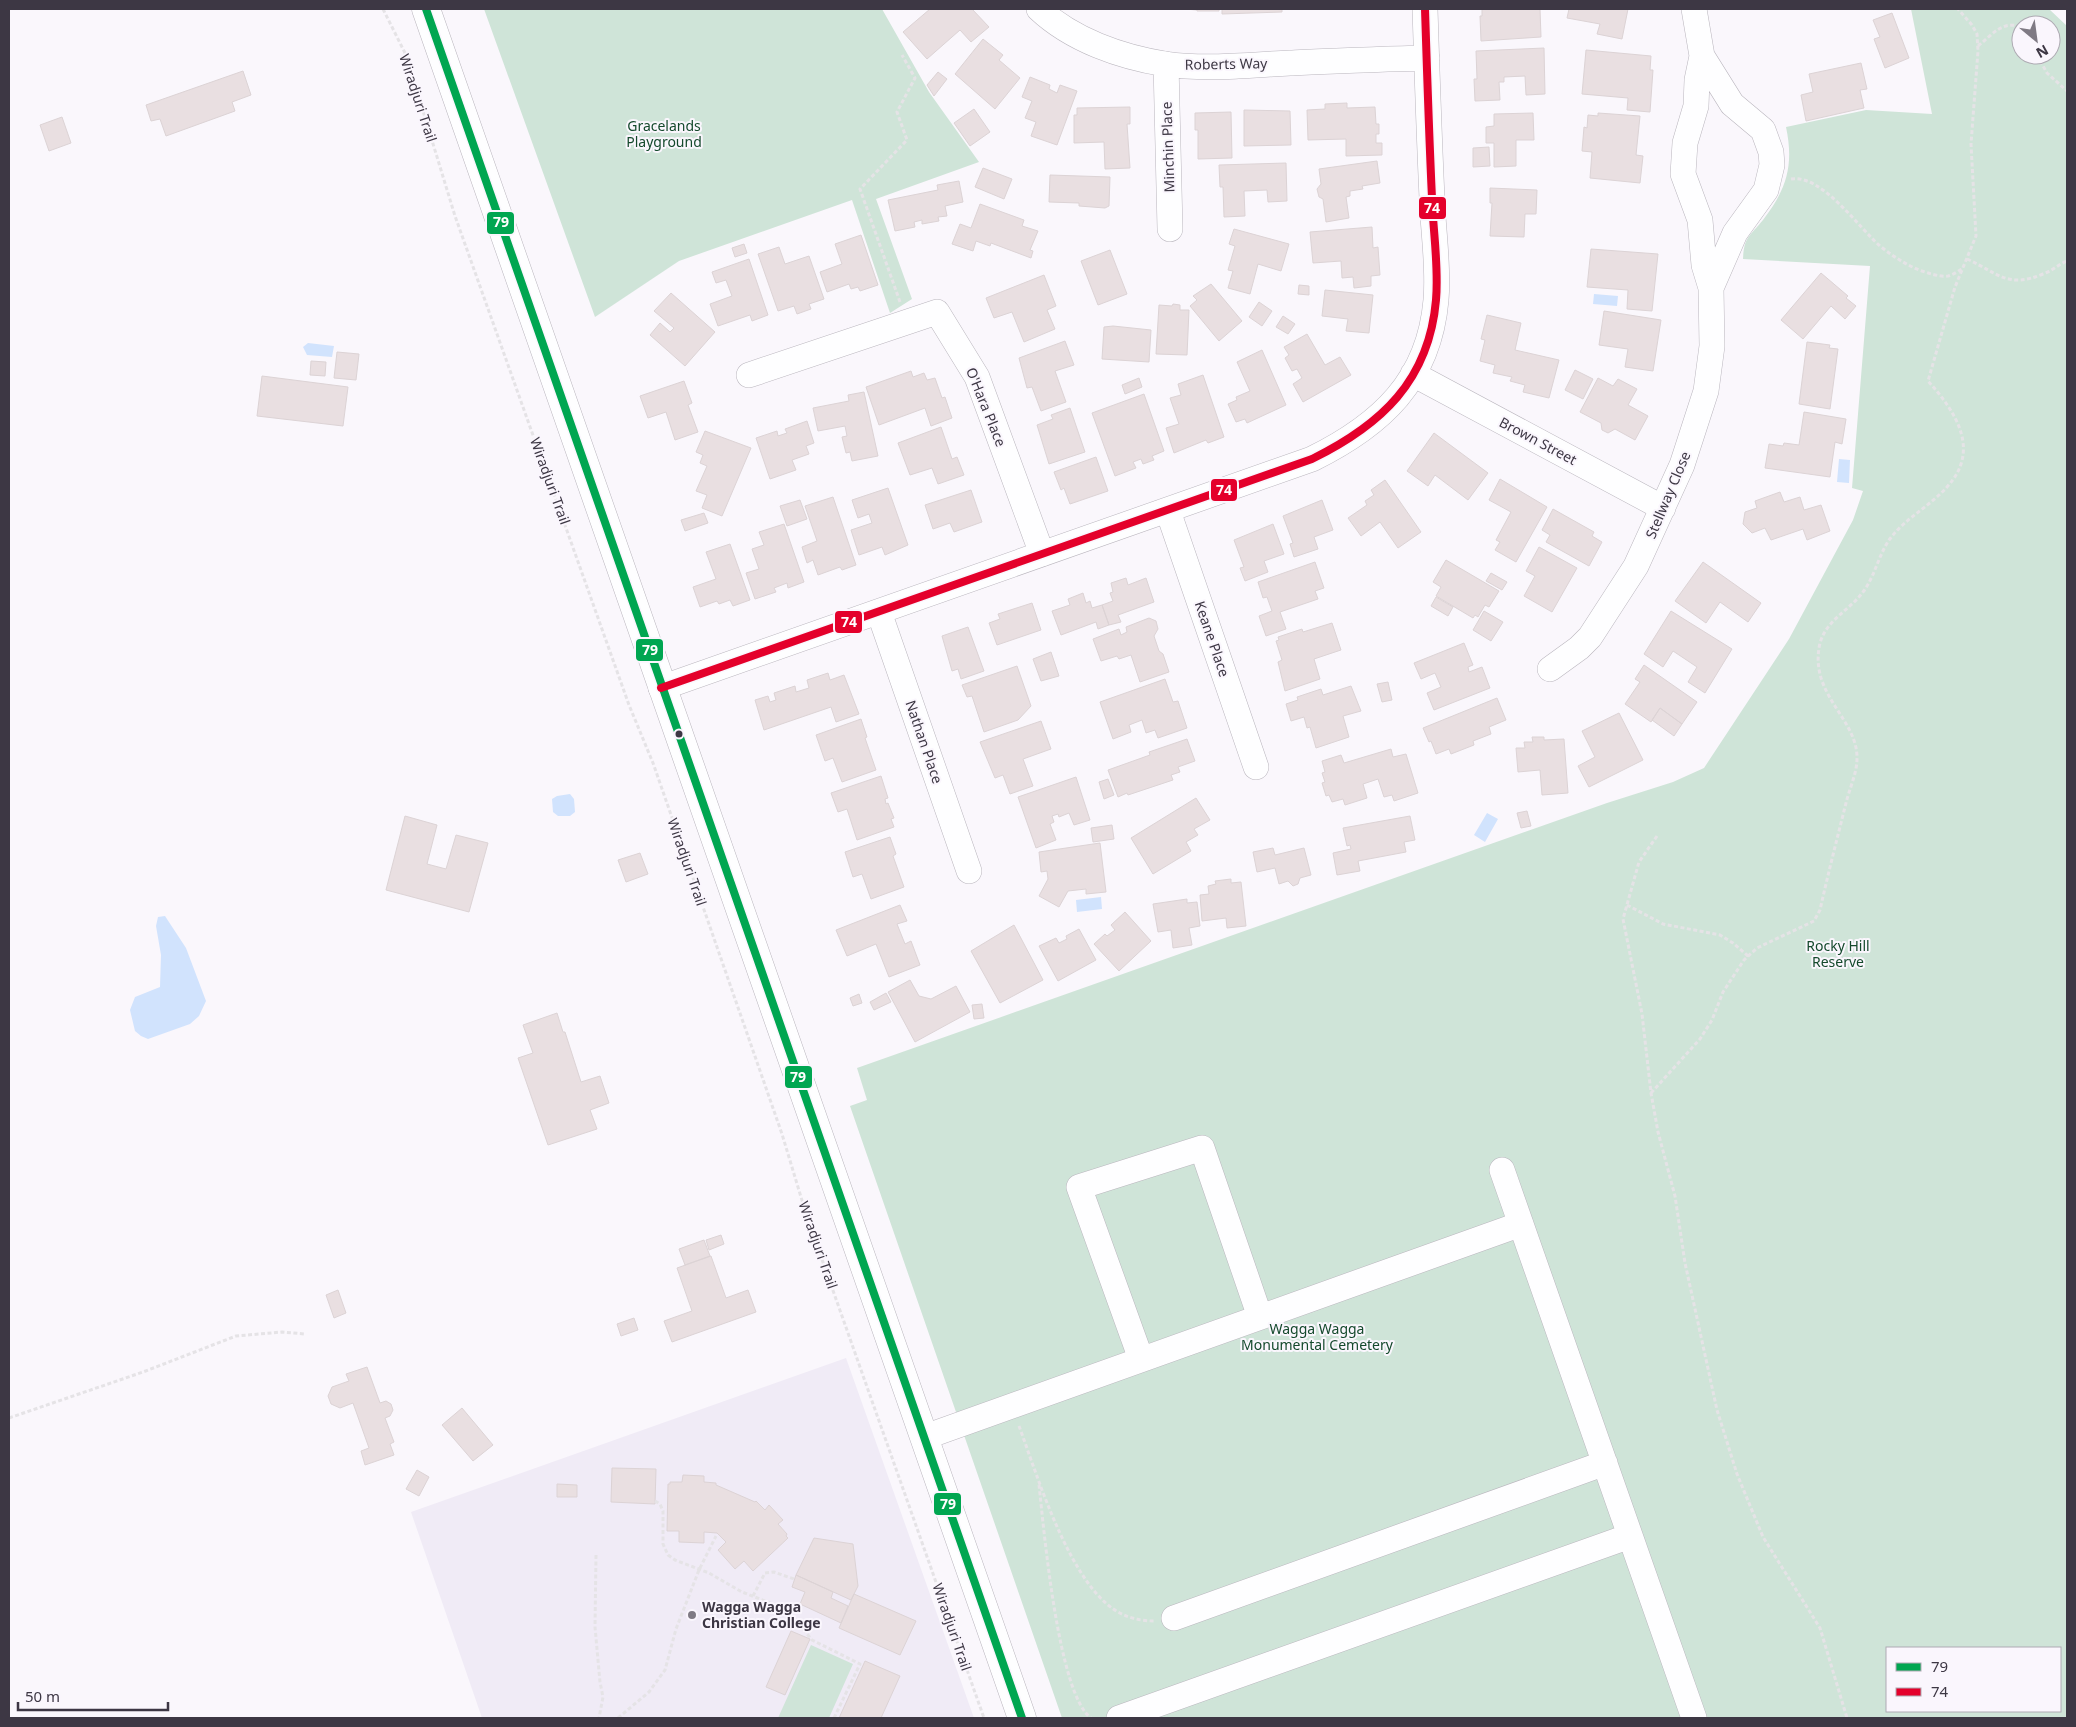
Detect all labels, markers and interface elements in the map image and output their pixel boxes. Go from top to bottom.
north arrow [2011,15,2061,65]
text: N [2033,41,2052,63]
street label: Wiradjuri Trail [395,51,442,144]
street label: Roberts Way [1185,53,1268,74]
street label: Minchin Place [1156,101,1179,193]
park label: Gracelands Playground [626,116,702,151]
line badge: 74 [1418,196,1447,220]
text: 74 [1424,198,1440,217]
line badge: 79 [486,211,515,235]
text: 79 [493,212,509,231]
street label: O'Hara Place [962,364,1011,449]
street label: Brown Street [1496,412,1580,469]
street label: Wiradjuri Trail [526,435,575,527]
street label: Stellway Close [1641,448,1694,541]
line badge: 74 [1210,478,1238,502]
text: 74 [1216,480,1232,499]
street label: Keane Place [1191,598,1234,679]
line badge: 74 [834,610,863,634]
text: 74 [841,612,857,631]
line badge: 79 [635,638,664,662]
text: 79 [642,640,658,659]
street label: Nathan Place [901,698,948,786]
unlabelled marker [674,729,684,739]
street label: Wiradjuri Trail [664,815,711,908]
park label: Rocky Hill Reserve [1806,936,1870,971]
line badge: 79 [784,1065,813,1089]
text: 79 [790,1067,806,1086]
street label: Wiradjuri Trail [795,1198,842,1291]
park label: Wagga Wagga Monumental Cemetery [1241,1319,1394,1354]
line badge: 79 [933,1492,962,1516]
text: 79 [940,1494,956,1513]
street label: Wiradjuri Trail [929,1580,976,1673]
place label: Wagga Wagga Christian College [702,1597,821,1632]
marker: Wagga Wagga Christian College [686,1609,698,1621]
legend [1886,1647,2061,1712]
text: 79 [1931,1656,1948,1676]
scale bar [18,1680,168,1712]
text: 74 [1931,1681,1949,1701]
text: 50 m [25,1686,60,1706]

